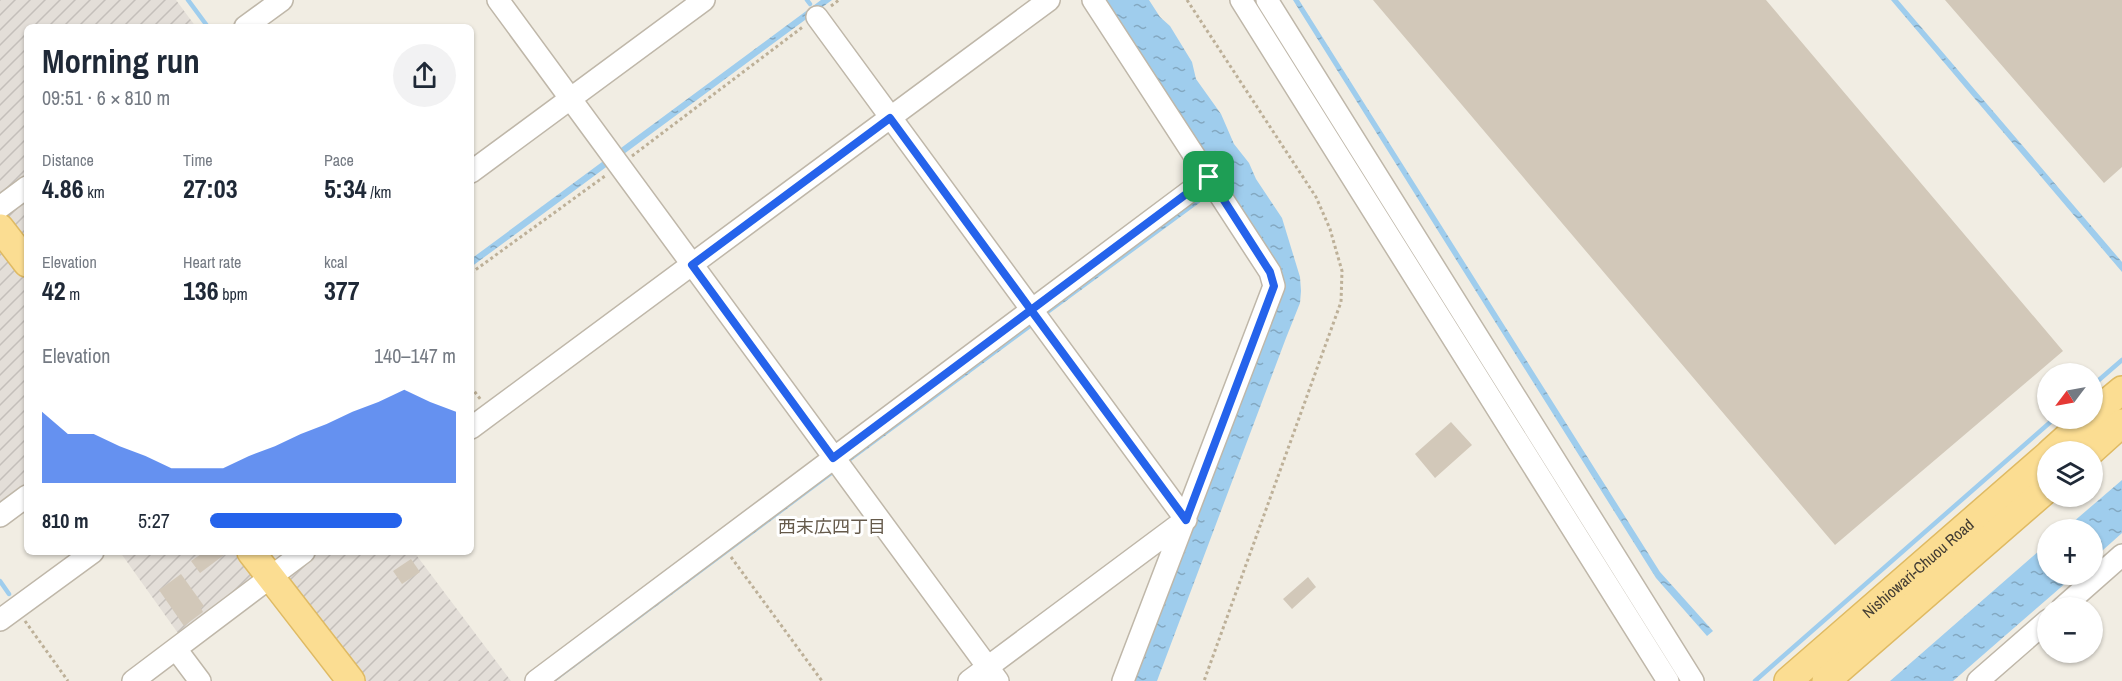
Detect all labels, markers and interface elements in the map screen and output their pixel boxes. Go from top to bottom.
text: Morning run [42,39,200,83]
button: share [393,44,456,107]
text: 09:51 · 6 × 810 m [42,84,170,111]
text: Distance [42,149,94,171]
text: Time [183,149,213,171]
text: Pace [324,149,354,171]
pin [1183,151,1234,202]
icon: arrive [1192,160,1225,193]
text: 4.86 [42,171,84,206]
text: 27:03 [183,171,238,206]
text: 5:34 [324,171,367,206]
text: km [84,181,105,203]
text: /km [367,181,391,203]
text: Elevation [42,251,97,273]
text: Heart rate [183,251,241,273]
text: kcal [324,251,347,273]
text: 42 [42,273,66,308]
text: 136 [183,273,219,308]
text: 377 [324,273,360,308]
text: m [66,283,80,305]
text: bpm [219,283,248,305]
text: Elevation [42,342,110,369]
text: 140–147 m [374,342,456,369]
north arrow [2037,363,2103,429]
map controls [2037,363,2103,663]
button: layers [2037,441,2103,507]
text: 810 m [42,507,89,534]
text: 5:27 [138,507,170,534]
district label: 西末広四丁目 [778,514,886,539]
street label: Nishiowari-Chuou Road [1857,514,1978,623]
button: + [2037,519,2103,585]
button: − [2037,597,2103,663]

